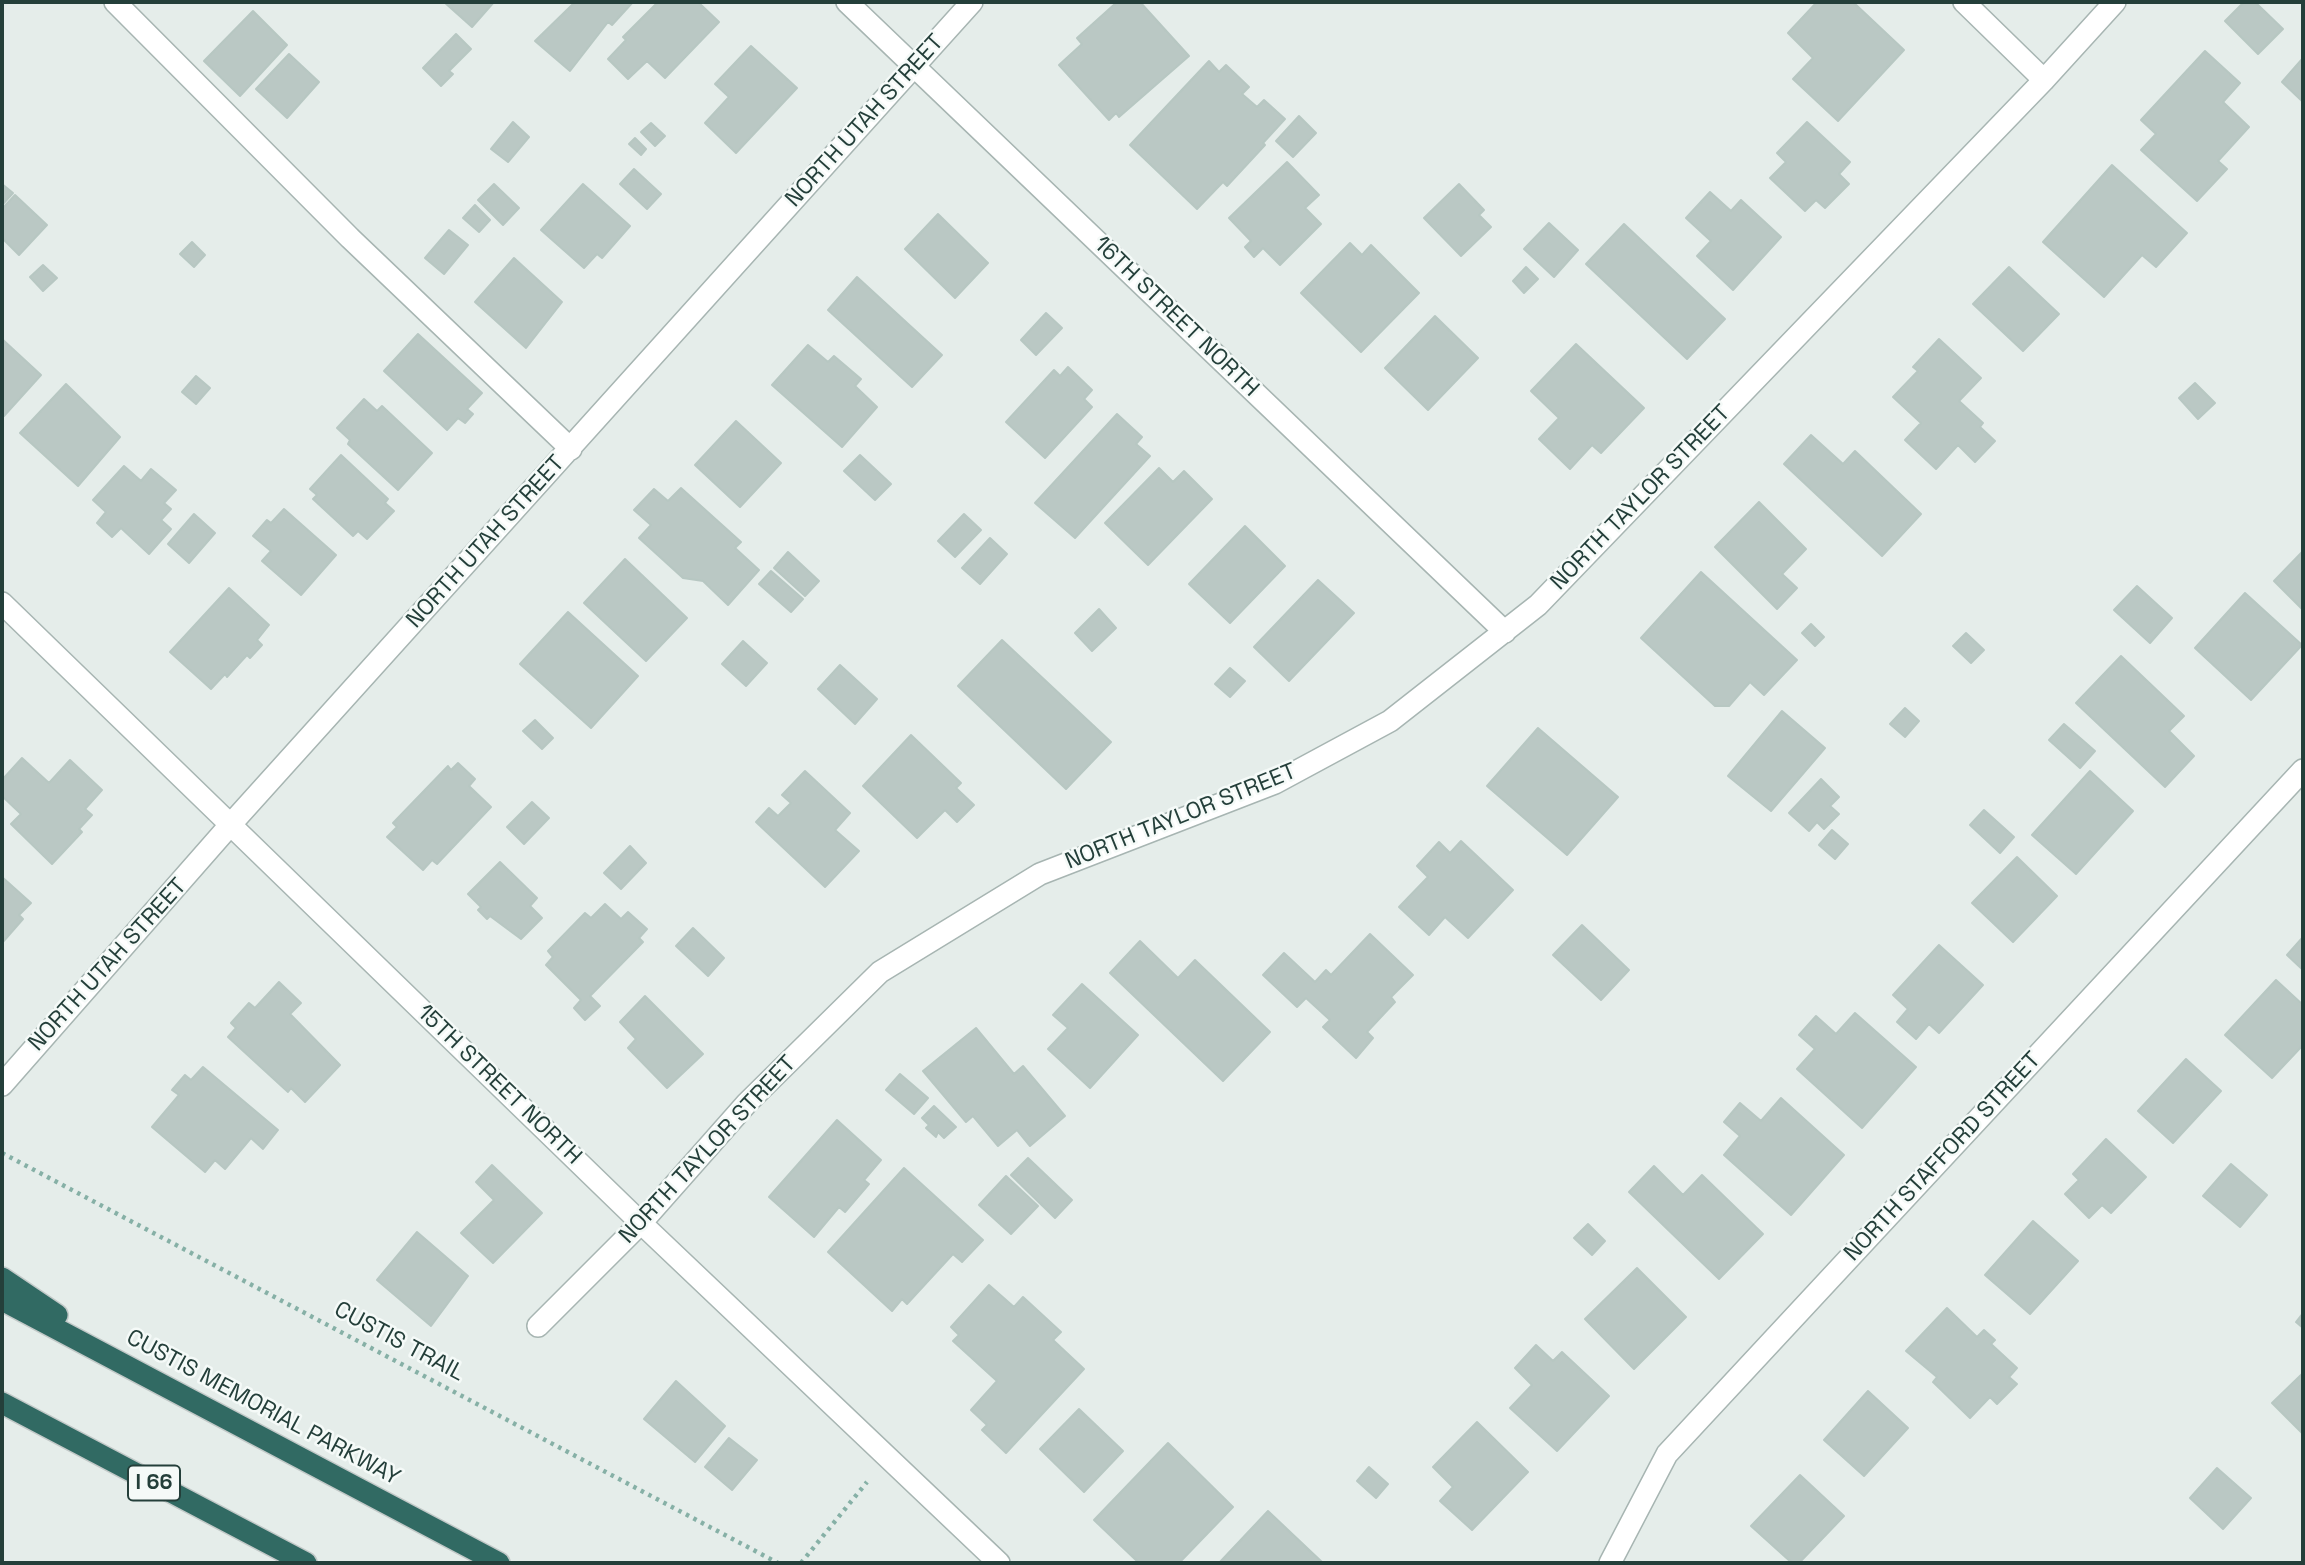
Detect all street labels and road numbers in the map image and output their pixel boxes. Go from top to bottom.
street label: NORTH UTAH STREET [780,29,950,213]
street label: 16TH STREET NORTH [1088,231,1264,403]
street label: NORTH TAYLOR STREET [1545,400,1737,596]
street label: NORTH UTAH STREET [401,450,571,634]
street label: NORTH TAYLOR STREET [1061,758,1301,876]
street label: NORTH UTAH STREET [23,873,193,1057]
street label: 15TH STREET NORTH [411,999,587,1171]
street label: NORTH STAFFORD STREET [1839,1047,2047,1267]
street label: NORTH TAYLOR STREET [614,1050,802,1250]
street label: CUSTIS TRAIL [329,1296,469,1388]
street label: CUSTIS MEMORIAL PARKWAY [122,1324,404,1492]
road number: I 66 [128,1466,180,1500]

